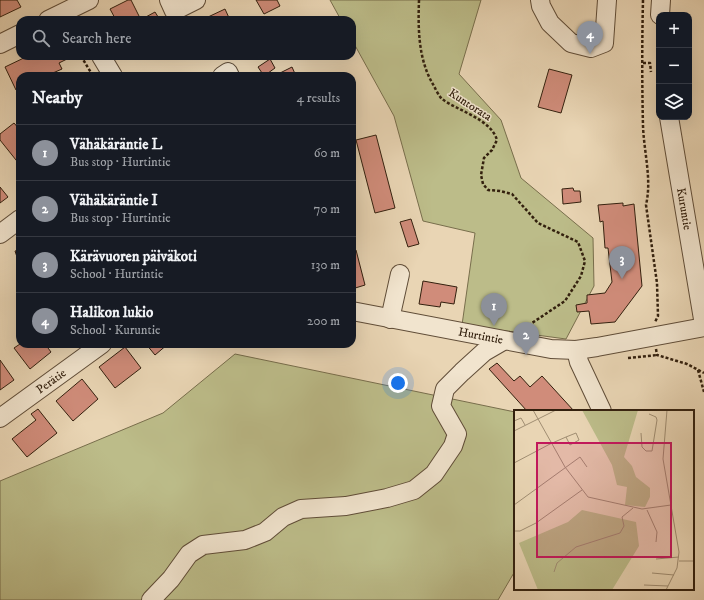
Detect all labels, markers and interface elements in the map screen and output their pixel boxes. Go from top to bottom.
map controls [656,12,692,120]
button: + [656,12,692,48]
search box [16,16,356,60]
pin: 4 [577,21,603,54]
icon: search [30,27,52,49]
text: Search here [62,29,131,48]
button: − [656,48,692,84]
button: layers [656,84,692,120]
street label: Kuntorata [446,86,495,125]
text: Nearby [32,87,82,109]
text: 4 results [297,90,340,106]
text: Vähäkäräntie L [70,135,162,154]
text: 1 [43,145,47,161]
text: 60 m [314,145,340,161]
text: Bus stop · Hurtintie [70,154,171,170]
street label: Kuruntie [674,186,695,231]
text: Vähäkäräntie I [70,191,158,210]
text: 2 [42,201,48,217]
text: 70 m [314,201,340,217]
text: Bus stop · Hurtintie [70,210,171,226]
pin: 3 [609,246,635,279]
text: Kärävuoren päiväkoti [70,247,197,266]
text: 3 [43,257,47,273]
text: 130 m [311,257,340,273]
text: School · Hurtintie [70,266,163,282]
pin: 1 [481,293,507,326]
text: Halikon lukio [70,303,153,322]
text: 4 [41,313,49,329]
text: 200 m [307,313,340,329]
text: School · Kuruntie [70,322,160,338]
pin: 2 [513,322,539,355]
street label: Hurtintie [457,324,504,347]
street label: Perätie [33,365,69,397]
your location [388,373,408,393]
inset map [514,410,694,590]

